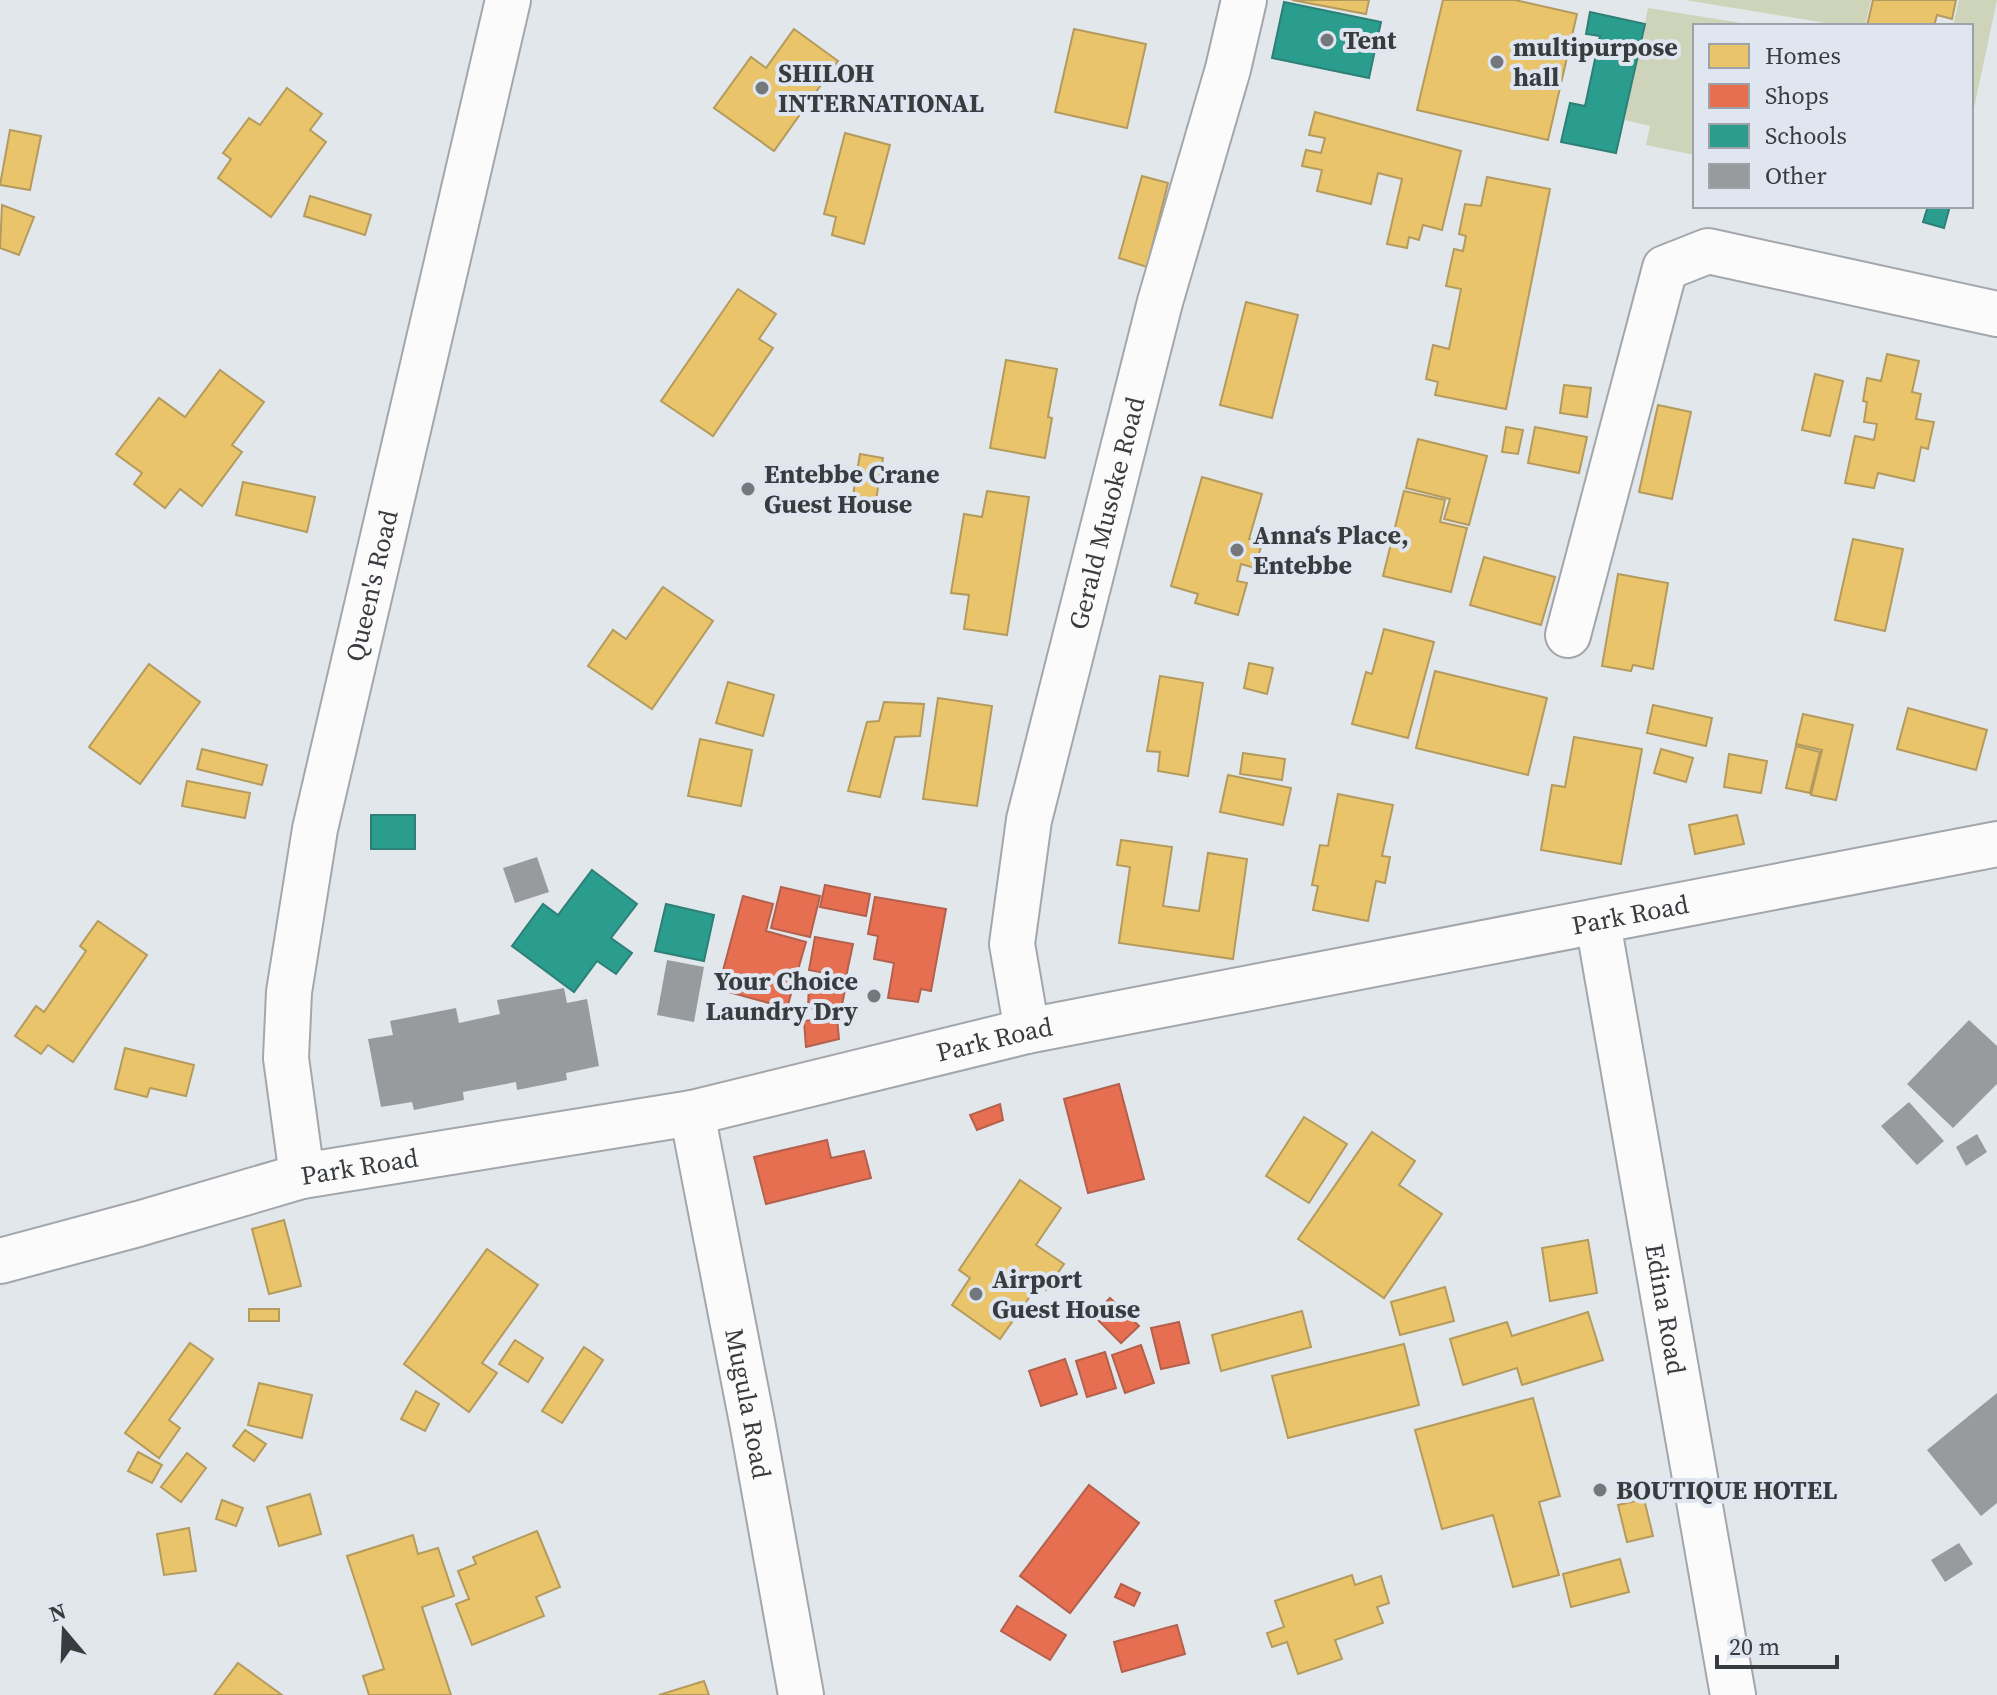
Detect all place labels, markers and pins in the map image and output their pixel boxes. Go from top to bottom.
place label: Tent [1343,22,1397,58]
place label: multipurpose hall [1513,29,1678,95]
marker: Tent [1318,31,1336,49]
marker: multipurpose hall [1488,53,1506,71]
place label: SHILOH INTERNATIONAL [778,55,984,121]
marker: SHILOH INTERNATIONAL [753,79,771,97]
place label: Entebbe Crane Guest House [764,456,940,522]
marker: Entebbe Crane Guest House [739,480,757,498]
place label: Anna‘s Place, Entebbe [1253,517,1409,583]
marker: Anna‘s Place, Entebbe [1228,541,1246,559]
place label: Your Choice Laundry Dry [705,963,858,1029]
marker: Your Choice Laundry Dry [865,987,883,1005]
place label: Airport Guest House [992,1261,1140,1327]
marker: Airport Guest House [967,1285,985,1303]
place label: BOUTIQUE HOTEL [1616,1472,1837,1508]
marker: BOUTIQUE HOTEL [1591,1481,1609,1499]

